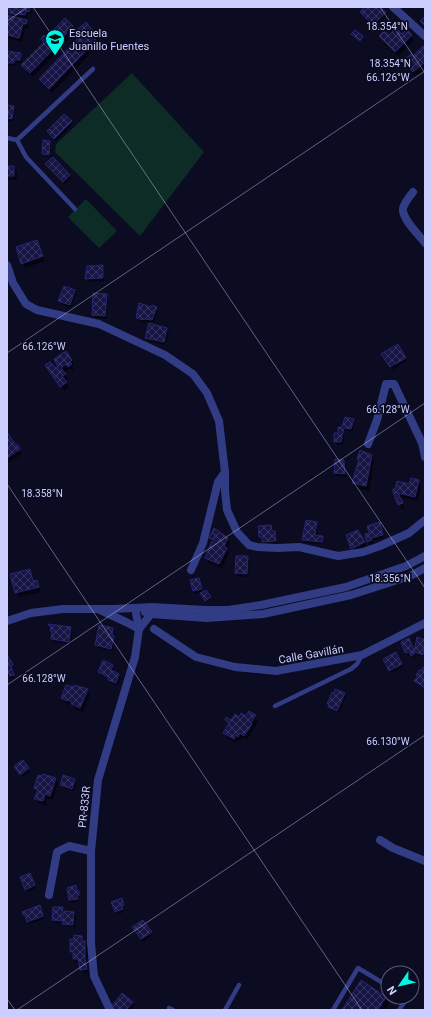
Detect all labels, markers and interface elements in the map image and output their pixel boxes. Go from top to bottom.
text: 18.354°N [366,21,408,32]
place label: Escuela Juanillo Fuentes [69,27,150,53]
school or university icon: Escuela Juanillo Fuentes [44,28,66,56]
text: 18.354°N [369,58,411,69]
text: 66.126°W [366,72,410,83]
text: 66.126°W [22,341,66,352]
text: 66.128°W [366,404,410,415]
text: 18.358°N [21,488,63,499]
text: 18.356°N [369,573,411,584]
street label: Calle Gavillán [278,642,345,667]
text: 66.128°W [22,673,66,684]
text: 66.130°W [366,736,410,747]
street label: PR-833R [76,785,93,829]
north arrow [380,965,420,1005]
text: N [384,983,400,997]

